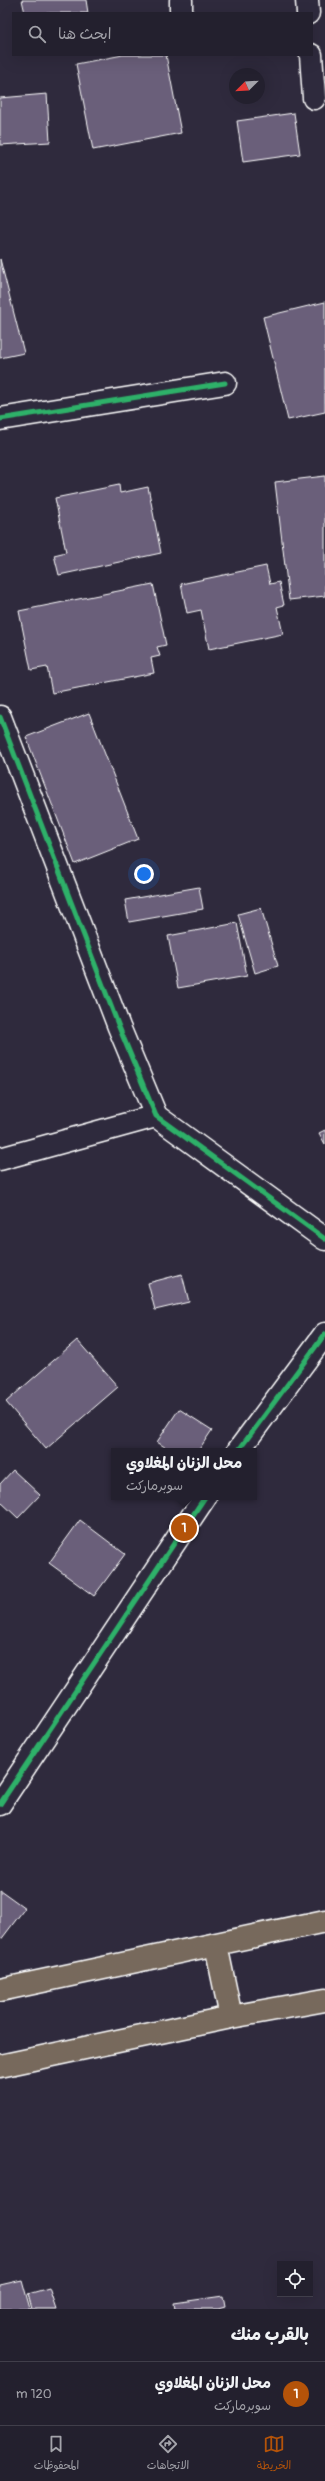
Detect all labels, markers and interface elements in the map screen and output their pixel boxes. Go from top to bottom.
search box [12,12,313,56]
icon: search [26,23,48,45]
text: ابحث هنا [58,25,111,44]
north arrow [229,68,265,104]
your location [134,864,154,884]
popup [111,1448,257,1500]
text: محل الزنان المغلاوي [126,1454,242,1473]
text: سوبرماركت [126,1478,183,1494]
pin: 1 [171,1513,197,1543]
map controls [277,2261,313,2297]
button: locate [277,2261,313,2297]
text: بالقرب منك [231,2324,309,2345]
text: محل الزنان المغلاوي [155,2374,271,2393]
text: 120 m [16,2386,52,2402]
text: 1 [293,2386,299,2402]
text: سوبرماركت [214,2398,271,2414]
tab: المحفوظات [34,2433,79,2475]
tab: الاتجاهات [147,2433,189,2475]
tab: الخريطة [257,2433,291,2475]

